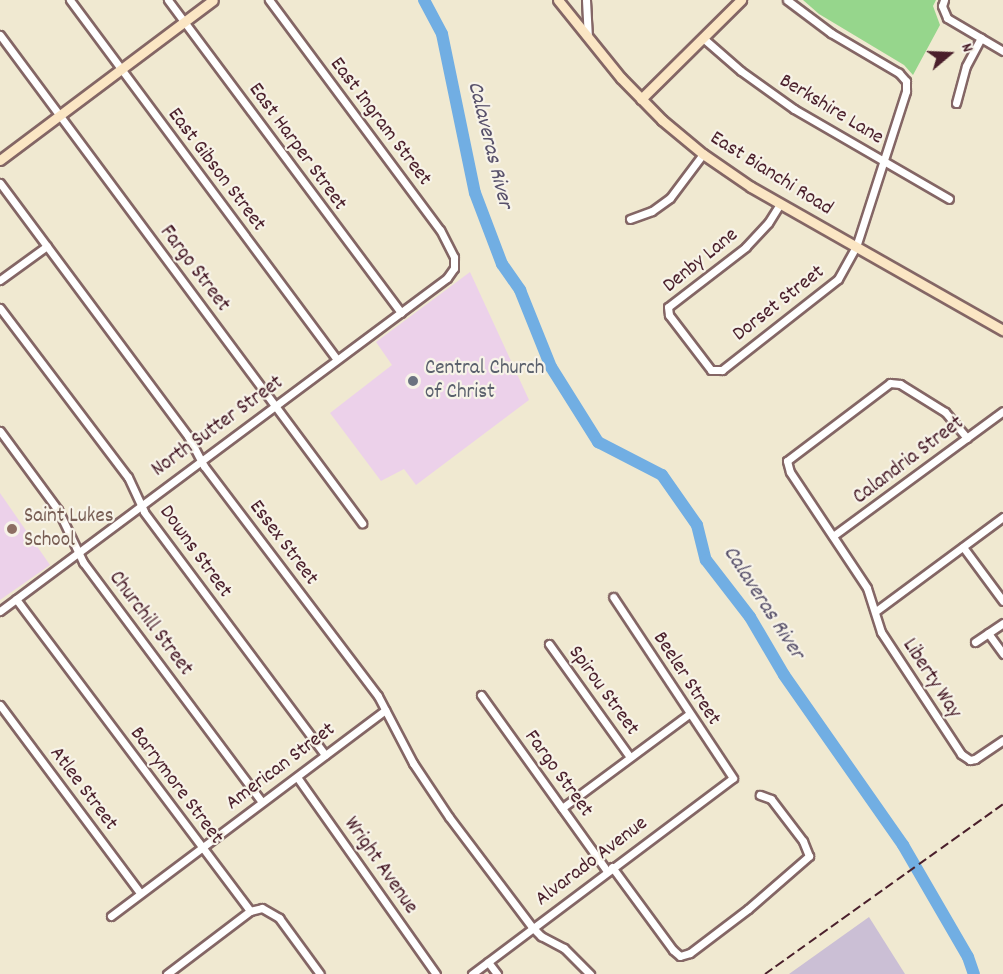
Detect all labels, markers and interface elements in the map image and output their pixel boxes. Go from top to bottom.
north arrow [919,24,979,84]
text: N [954,40,979,55]
street label: East Ingram Street [324,53,436,191]
street label: Berkshire Lane [774,69,888,151]
street label: East Harper Street [242,78,352,216]
water label: Calaveras River [460,79,518,211]
street label: East Gibson Street [161,103,271,237]
street label: East Bianchi Road [705,126,837,222]
street label: Fargo Street [153,221,235,317]
street label: Denby Lane [658,223,744,299]
street label: Dorset Street [728,260,830,348]
place label: Central Church of Christ [425,356,544,406]
street label: North Sutter Street [147,371,289,483]
marker: Central Church of Christ [406,374,420,388]
street label: Calandria Street [849,411,969,511]
street label: Essex Street [243,495,323,591]
street label: Downs Street [153,501,237,603]
place label: Saint Lukes School [24,504,114,554]
marker: Saint Lukes School [5,522,19,536]
water label: Calaveras River [716,541,810,665]
street label: Churchill Street [102,567,198,681]
street label: Beeler Street [646,628,726,730]
street label: Liberty Way [896,634,966,724]
street label: Spirou Street [562,641,644,741]
street label: American Street [221,718,341,816]
street label: Barrymore Street [124,722,228,850]
street label: Fargo Street [518,726,598,822]
street label: Atlee Street [43,742,123,836]
street label: Alvarado Avenue [531,812,653,912]
street label: Wright Avenue [337,813,423,919]

